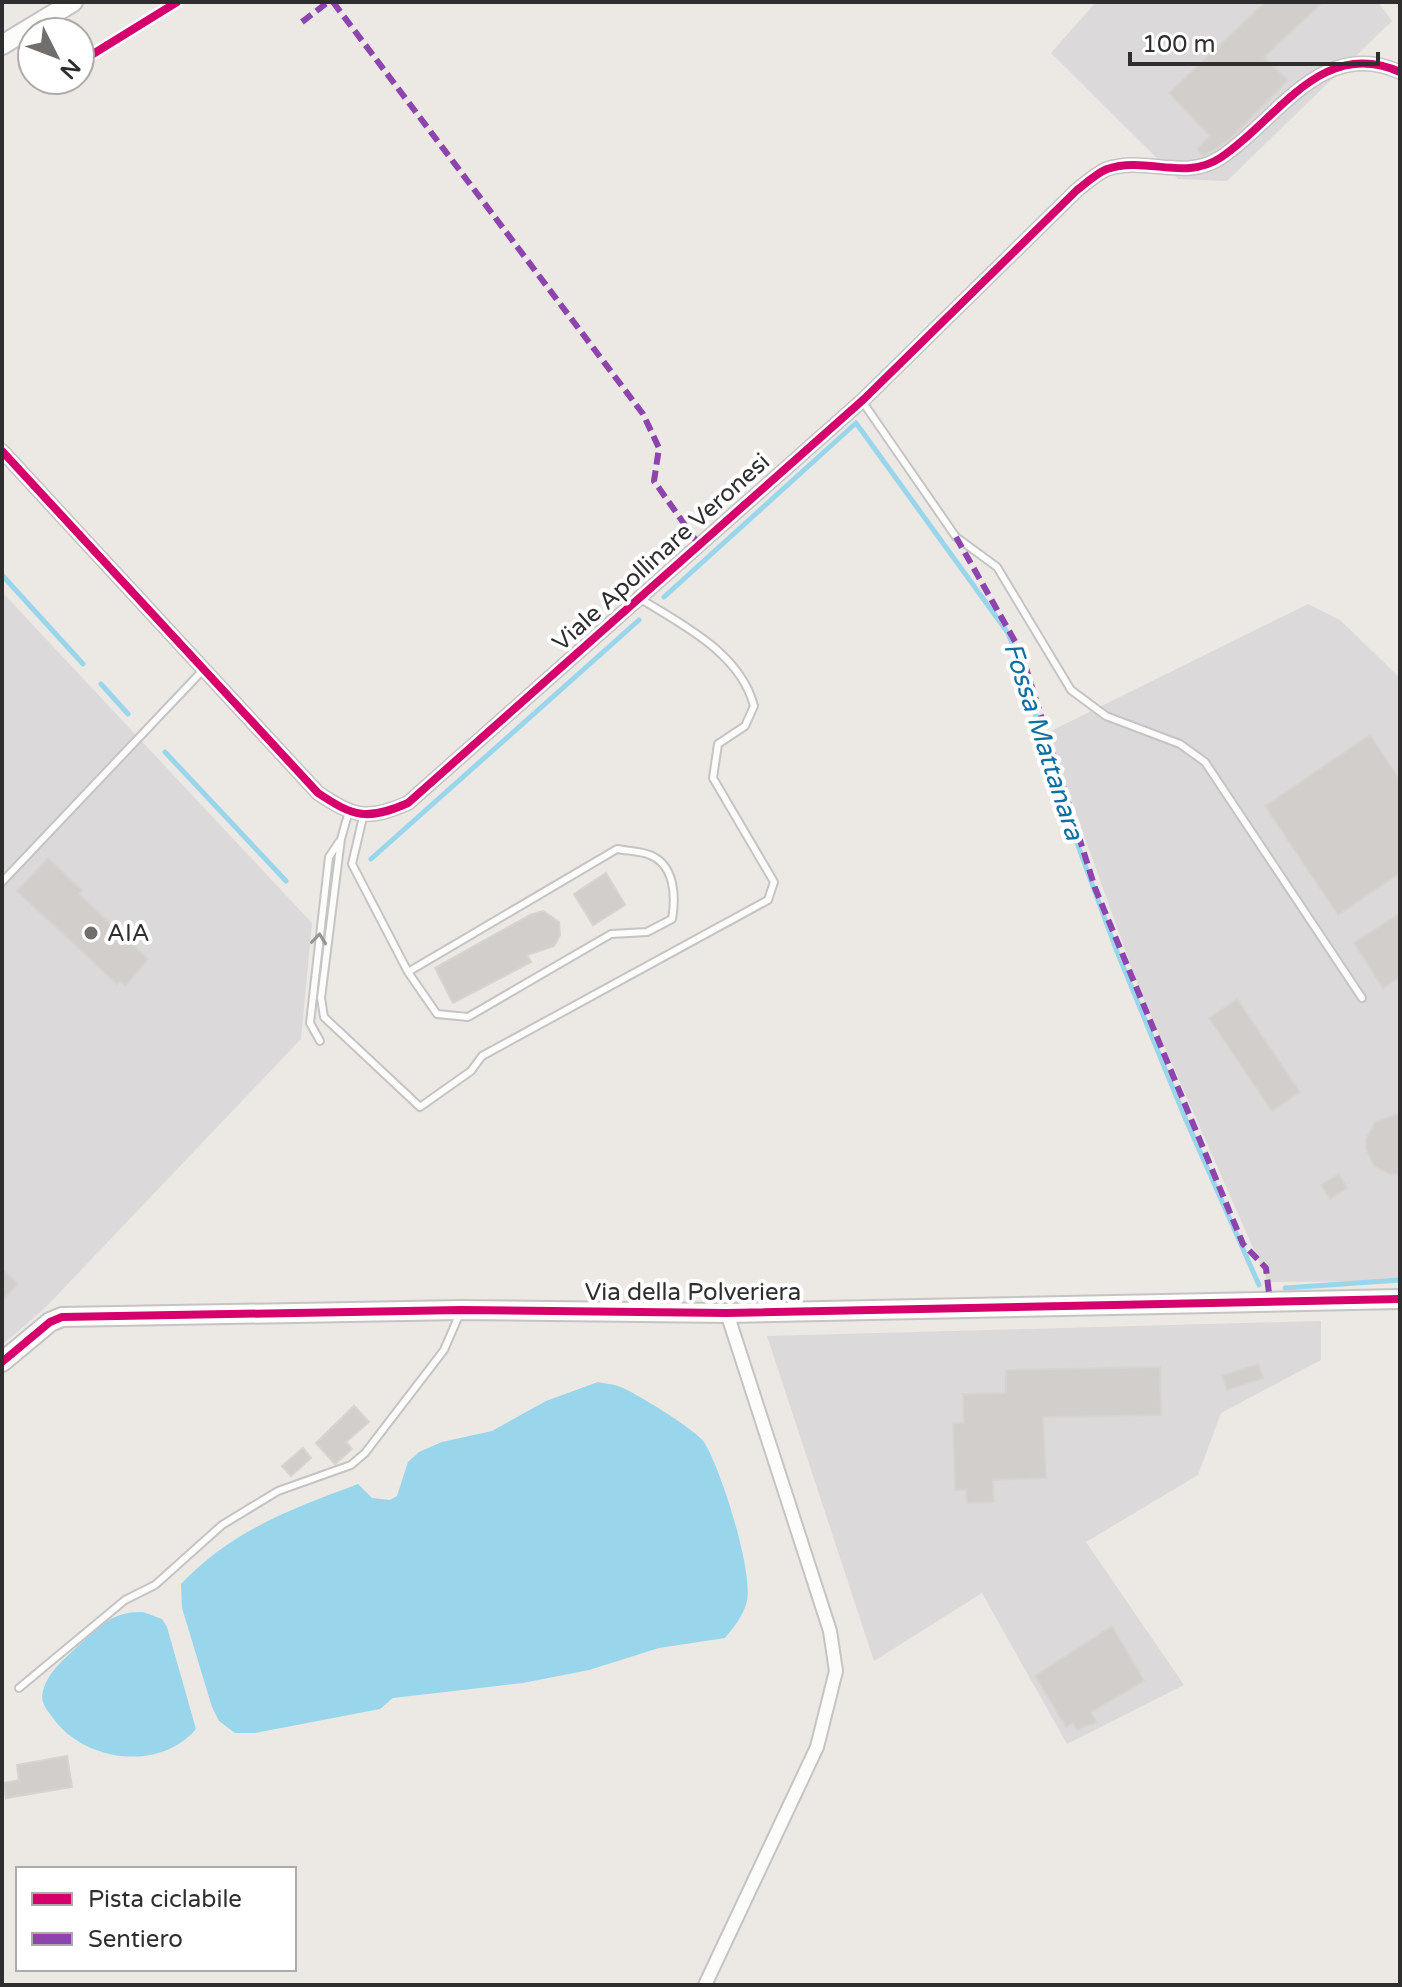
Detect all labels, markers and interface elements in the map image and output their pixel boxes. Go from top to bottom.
north arrow [16,16,96,96]
scale bar [1130,16,1378,66]
text: 100 m [1142,30,1216,59]
text: N [55,53,86,84]
street label: Viale Apollinare Veronesi [547,447,776,657]
water label: Fossa Mattanara [997,638,1090,845]
place label: AIA [107,919,150,948]
marker: AIA [82,924,100,942]
one-way arrow [311,932,328,945]
street label: Via della Polveriera [585,1278,801,1307]
legend [16,1867,296,1971]
text: Pista ciclabile [88,1885,242,1914]
text: Sentiero [88,1925,183,1954]

